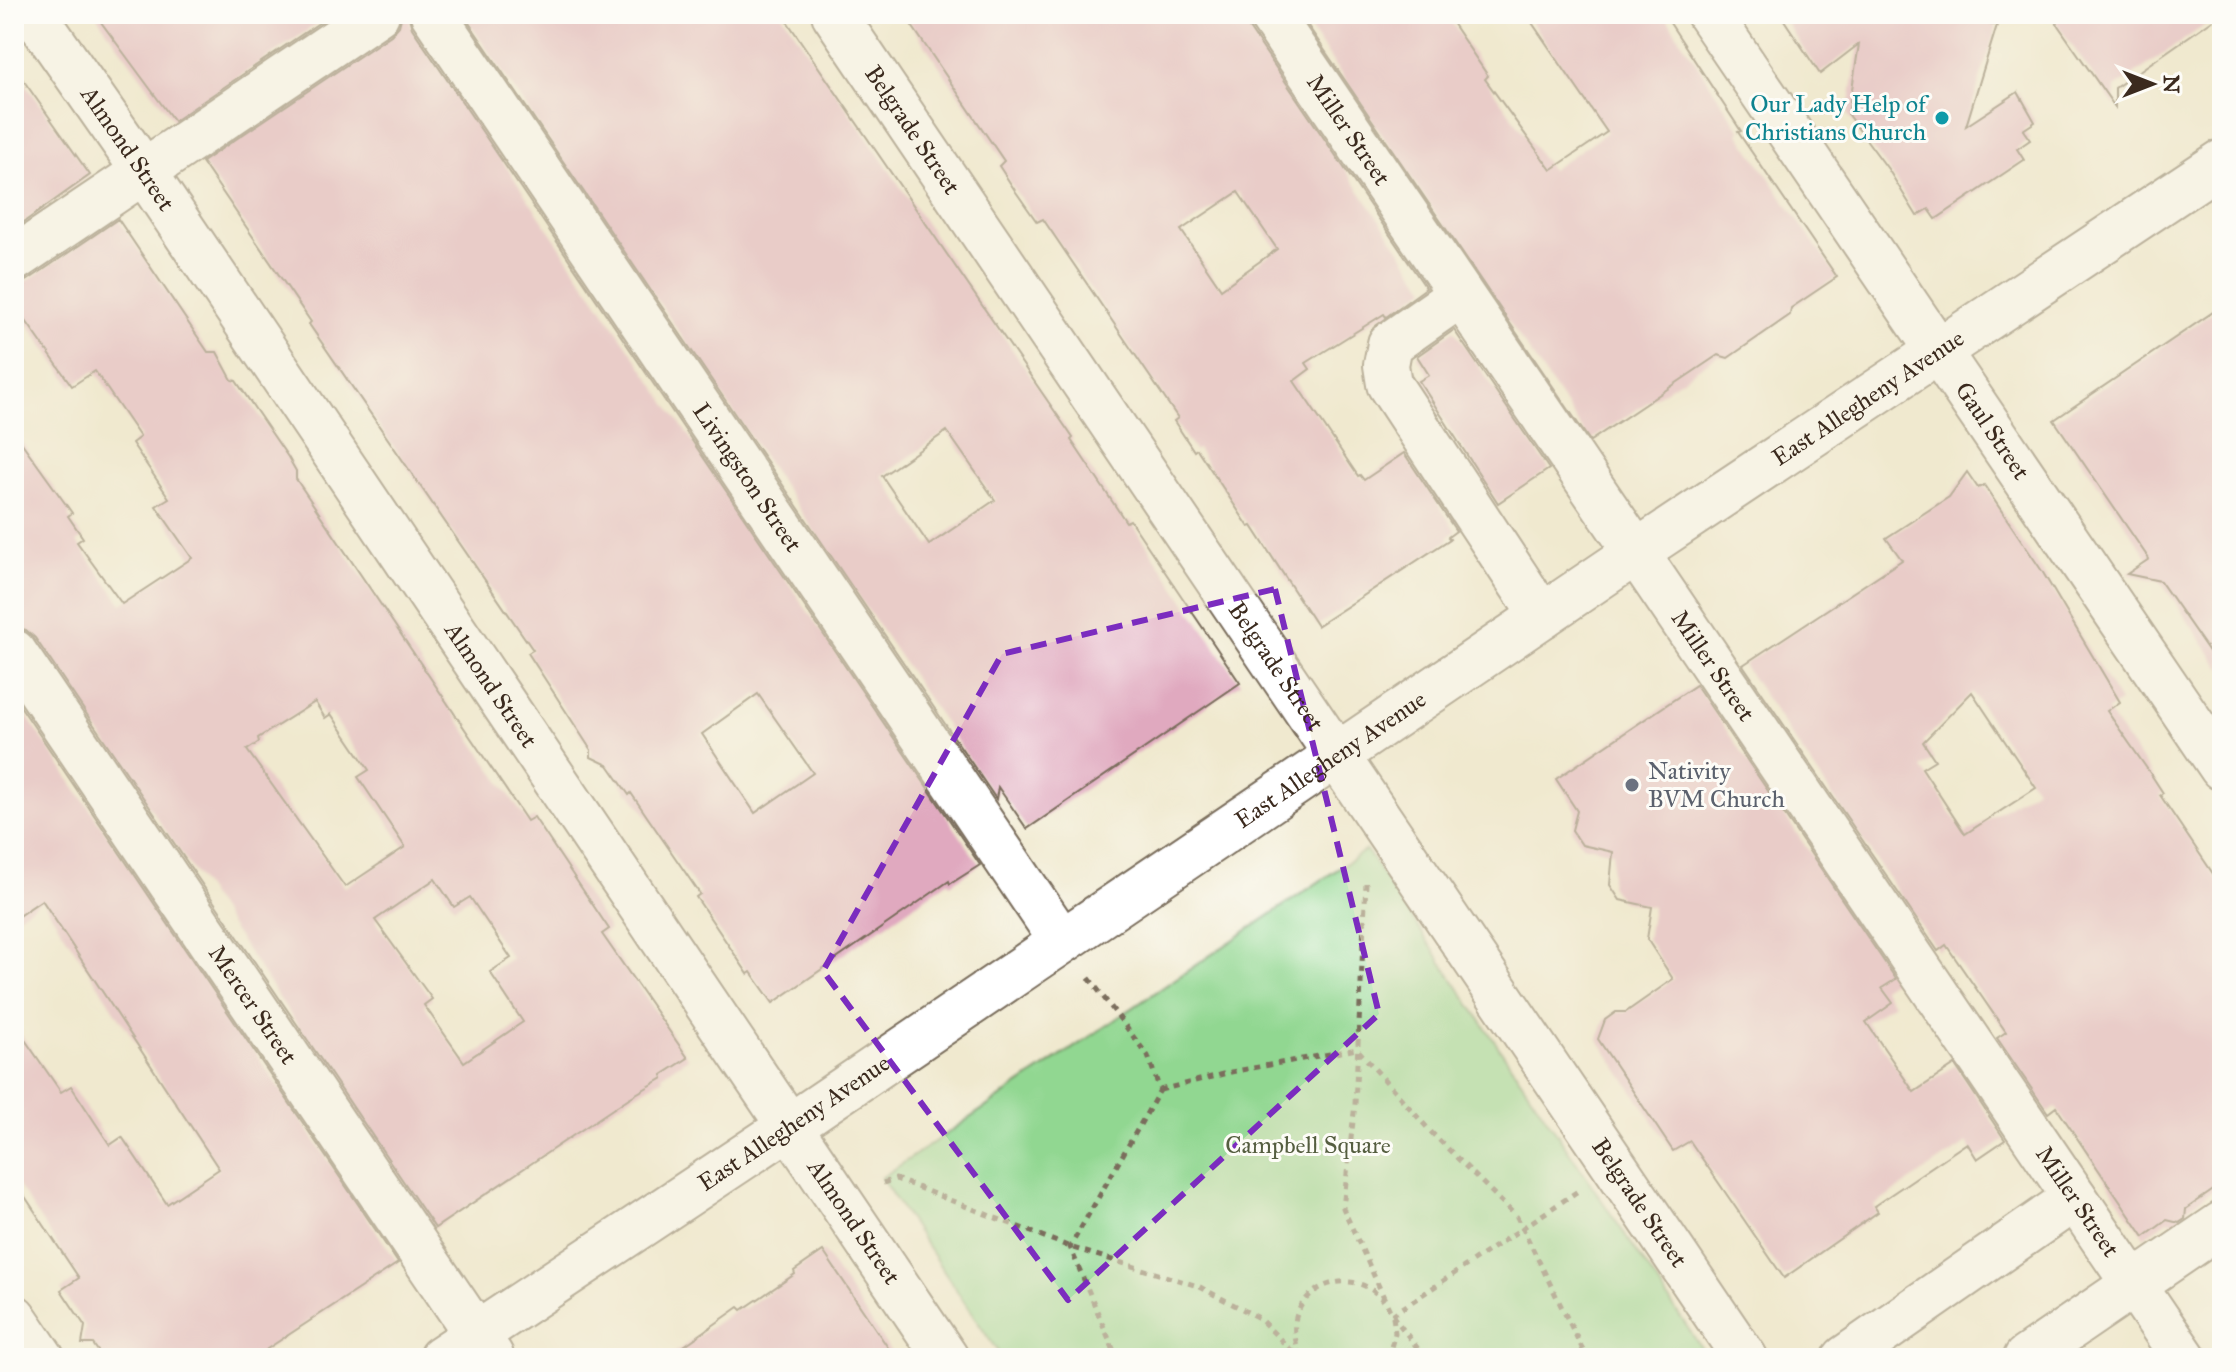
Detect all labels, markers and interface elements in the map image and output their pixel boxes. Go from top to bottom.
north arrow [2112,44,2192,124]
street label: Belgrade Street [858,60,967,201]
street label: Miller Street [1300,68,1397,192]
text: N [2158,75,2185,94]
street label: Almond Street [74,80,182,217]
place label: Our Lady Help of Christians Church [1745,89,1930,147]
marker: Our Lady Help of Christians Church [1933,109,1951,127]
street label: East Allegheny Avenue [1766,323,1970,472]
street label: Gaul Street [1949,376,2037,486]
street label: Livingston Street [686,397,809,558]
street label: Belgrade Street [1222,596,1331,737]
street label: Miller Street [1665,604,1762,727]
street label: Almond Street [438,616,544,754]
street label: East Allegheny Avenue [1229,684,1432,835]
place label: Nativity BVM Church [1648,756,1785,814]
marker: Nativity BVM Church [1623,776,1641,794]
street label: Mercer Street [202,939,304,1070]
street label: East Allegheny Avenue [692,1048,895,1198]
park label: Campbell Square [1225,1130,1391,1160]
street label: Belgrade Street [1585,1132,1694,1273]
street label: Miller Street [2029,1140,2126,1263]
street label: Almond Street [800,1153,907,1291]

